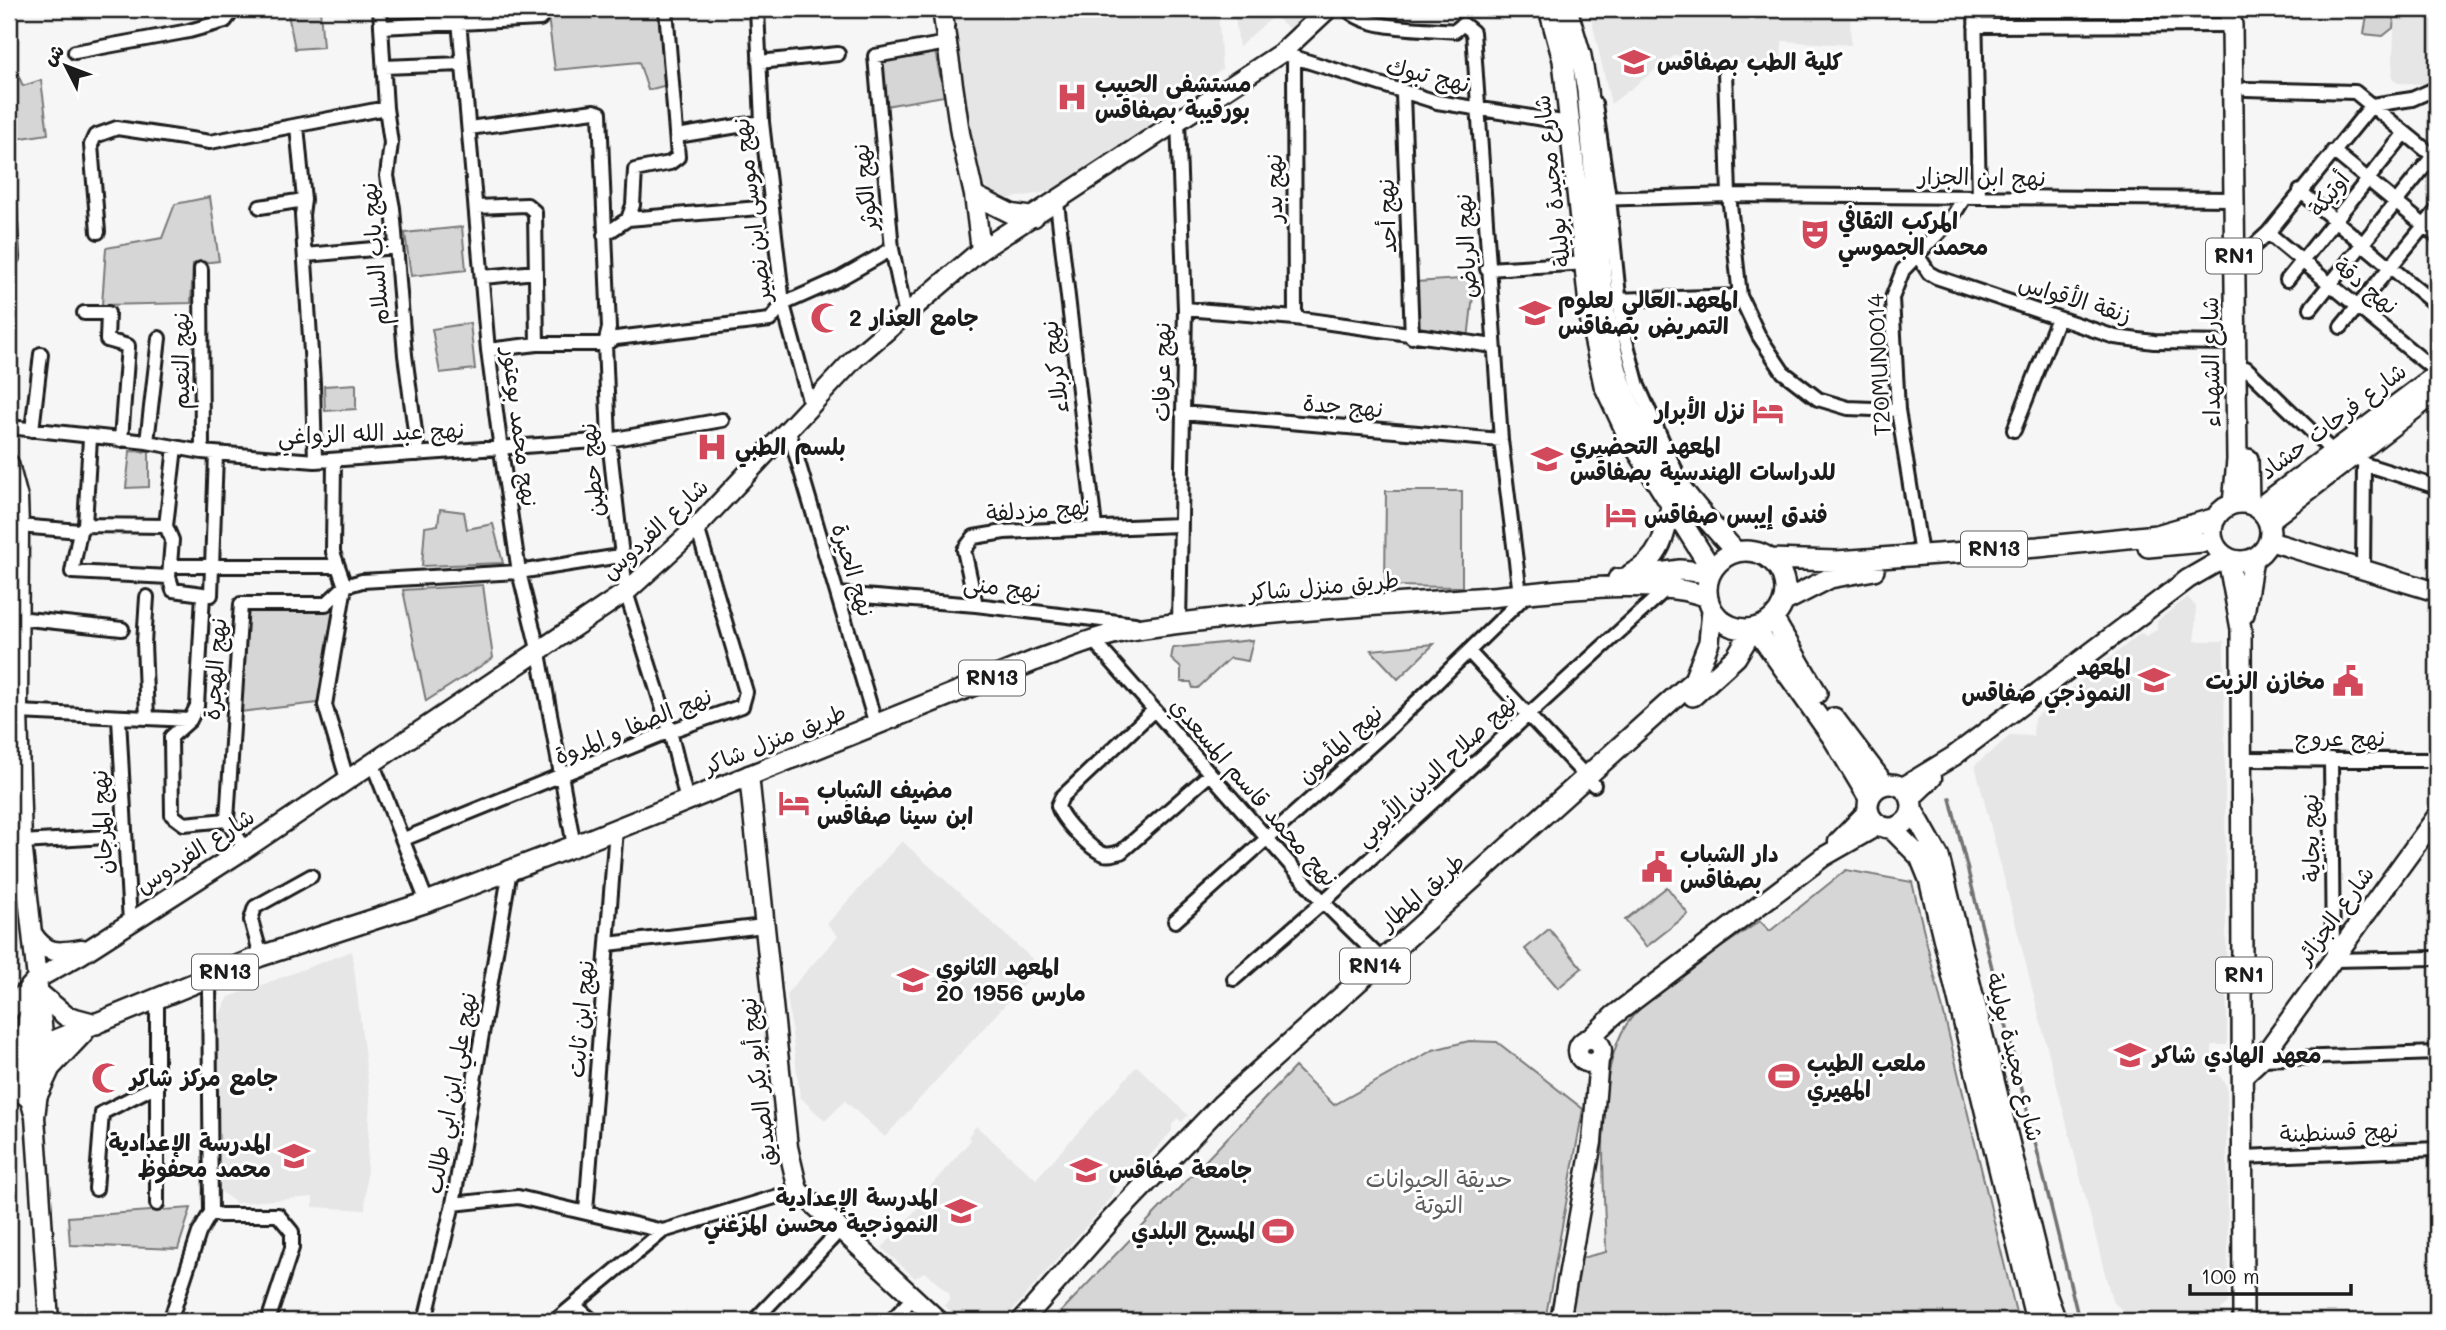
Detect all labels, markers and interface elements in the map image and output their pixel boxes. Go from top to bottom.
north arrow [32,32,102,102]
text: ش [37,38,69,70]
school or university icon: كلية الطب بصفاقس [1617,45,1651,79]
place label: كلية الطب بصفاقس [1657,46,1844,76]
street label: نهج تبوك [1383,50,1473,100]
place label: مستشفى الحبيب بورقيبة بصفاقس [1095,68,1251,125]
hospital icon: مستشفى الحبيب بورقيبة بصفاقس [1055,80,1089,114]
street label: شارع مجيدة بوليلة [1526,93,1578,269]
street label: نهج موسى ابن نصير [725,116,779,306]
street label: نهج الكوثر [845,142,886,234]
street label: نهج بدر [1258,154,1290,224]
street label: نهج ابن الجزار [1916,160,2046,194]
street label: أوتيكة [2301,164,2356,222]
street label: نهج أحد [1370,178,1404,254]
street label: نهج باب السلام [353,181,399,327]
street label: نهج الرياض [1447,193,1485,299]
place label: المركب الثقافي محمد الجموسي [1838,205,1988,268]
theatre icon: المركب الثقافي محمد الجموسي [1798,217,1832,251]
road number: RN1 [2206,238,2262,274]
street label: نهج دقة [2327,250,2405,322]
street label: زنقة الأقواس [2015,267,2135,329]
place label: المعهد العالي لعلوم التمريض بصفاقس [1558,284,1738,340]
street label: T20MUN0014 [1859,293,1897,437]
school or university icon: المعهد العالي لعلوم التمريض بصفاقس [1518,296,1552,330]
street label: شارع الشهداء [2194,296,2228,428]
mosque icon: جامع العذار 2 [809,301,843,335]
place label: جامع العذار 2 [849,302,979,335]
street label: نهج النعيم [165,312,199,410]
street label: نهج كربلاء [1033,319,1077,415]
street label: نهج عرفات [1145,322,1179,422]
street label: نهج محمد بوعتور [494,344,546,508]
street label: شارع فرحات حشاد [2253,355,2413,487]
street label: نهج جدة [1301,387,1385,425]
hotel icon: نزل الأبرار [1751,394,1785,428]
place label: نزل الأبرار [1653,395,1745,425]
street label: نهج عبد الله الزواغي [277,414,465,457]
street label: نهج حطين [572,422,612,518]
hospital icon: بلسم الطبي [695,430,729,464]
place label: المعهد التحضيري للدراسات الهندسية بصفاقس [1570,430,1836,486]
place label: بلسم الطبي [735,431,846,468]
school or university icon: المعهد التحضيري للدراسات الهندسية بصفاقس [1530,442,1564,476]
street label: شارع الفردوس [594,471,716,587]
street label: نهج مزدلفة [985,490,1091,530]
hotel icon: فندق إيبس صفاقس [1604,498,1638,532]
place label: فندق إيبس صفاقس [1644,499,1828,530]
street label: نهج الحيرة [824,519,882,621]
road number: RN13 [1961,532,2027,566]
street label: طريق منزل شاكر [1246,563,1400,607]
street label: نهج منى [962,567,1042,607]
street label: نهج الهجرة [195,617,235,721]
place label: المعهد النموذجي صفاقس [1962,651,2131,714]
road number: RN13 [959,660,1025,696]
school or university icon: المعهد النموذجي صفاقس [2137,663,2171,697]
public building icon: مخازن الزيت [2331,664,2365,698]
place label: مخازن الزيت [2205,665,2325,695]
street label: نهج الصفا و المروة [549,680,717,772]
street label: نهج صلاح الدين الأيوبي [1348,686,1527,857]
street label: نهج محمد قاسم المسعدي [1161,690,1345,895]
street label: طريق منزل شاكر [697,696,850,781]
street label: نهج المأمون [1290,697,1390,791]
street label: نهج عروج [2295,722,2385,754]
street label: نهج المرجان [83,769,121,875]
place label: مضيف الشباب ابن سينا صفاقس [817,774,973,830]
hotel icon: مضيف الشباب ابن سينا صفاقس [777,786,811,820]
street label: نهج بجاية [2294,793,2328,883]
street label: شارع الفردوس [129,801,261,901]
place label: دار الشباب بصفاقس [1680,838,1779,894]
street label: طريق المطار [1371,846,1470,938]
public building icon: دار الشباب بصفاقس [1640,850,1674,884]
street label: شارع الجزائر [2287,859,2382,972]
road number: RN14 [1340,948,1410,984]
place label: المعهد الثانوي 20 مارس 1956 [936,951,1086,1007]
road number: RN13 [192,954,258,990]
road number: RN1 [2216,958,2272,992]
street label: نهج ابن ثابت [560,959,602,1079]
school or university icon: المعهد الثانوي 20 مارس 1956 [896,963,930,997]
street label: شارع مجيدة بوليلة [1979,969,2051,1145]
street label: نهج علي ابن ابي طالب [418,990,489,1197]
street label: نهج أبو بكر الصديق [732,996,784,1168]
school or university icon: معهد الهادي شاكر [2113,1038,2147,1072]
place label: معهد الهادي شاكر [2151,1039,2321,1073]
place label: ملعب الطيب المهيري [1807,1047,1926,1107]
sports icon: ملعب الطيب المهيري [1767,1059,1801,1093]
mosque icon: جامع مركز شاكر [90,1061,124,1095]
place label: جامع مركز شاكر [128,1062,278,1095]
street label: نهج قسنطينة [2279,1114,2399,1150]
place label: المدرسة الإعدادية محمد محفوظ [109,1127,271,1184]
school or university icon: المدرسة الإعدادية محمد محفوظ [277,1139,311,1173]
school or university icon: جامعة صفاقس [1069,1153,1103,1187]
place label: جامعة صفاقس [1109,1154,1252,1184]
park label: حديقة الحيوانات التوتة [1365,1163,1513,1220]
place label: المدرسة الإعدادية النموذجية محسن المزغني [704,1182,938,1245]
school or university icon: المدرسة الإعدادية النموذجية محسن المزغني [944,1194,978,1228]
sports icon: المسبح البلدي [1261,1214,1295,1248]
place label: المسبح البلدي [1131,1215,1255,1249]
scale bar [2190,1253,2352,1297]
text: 100 m [2201,1262,2260,1289]

